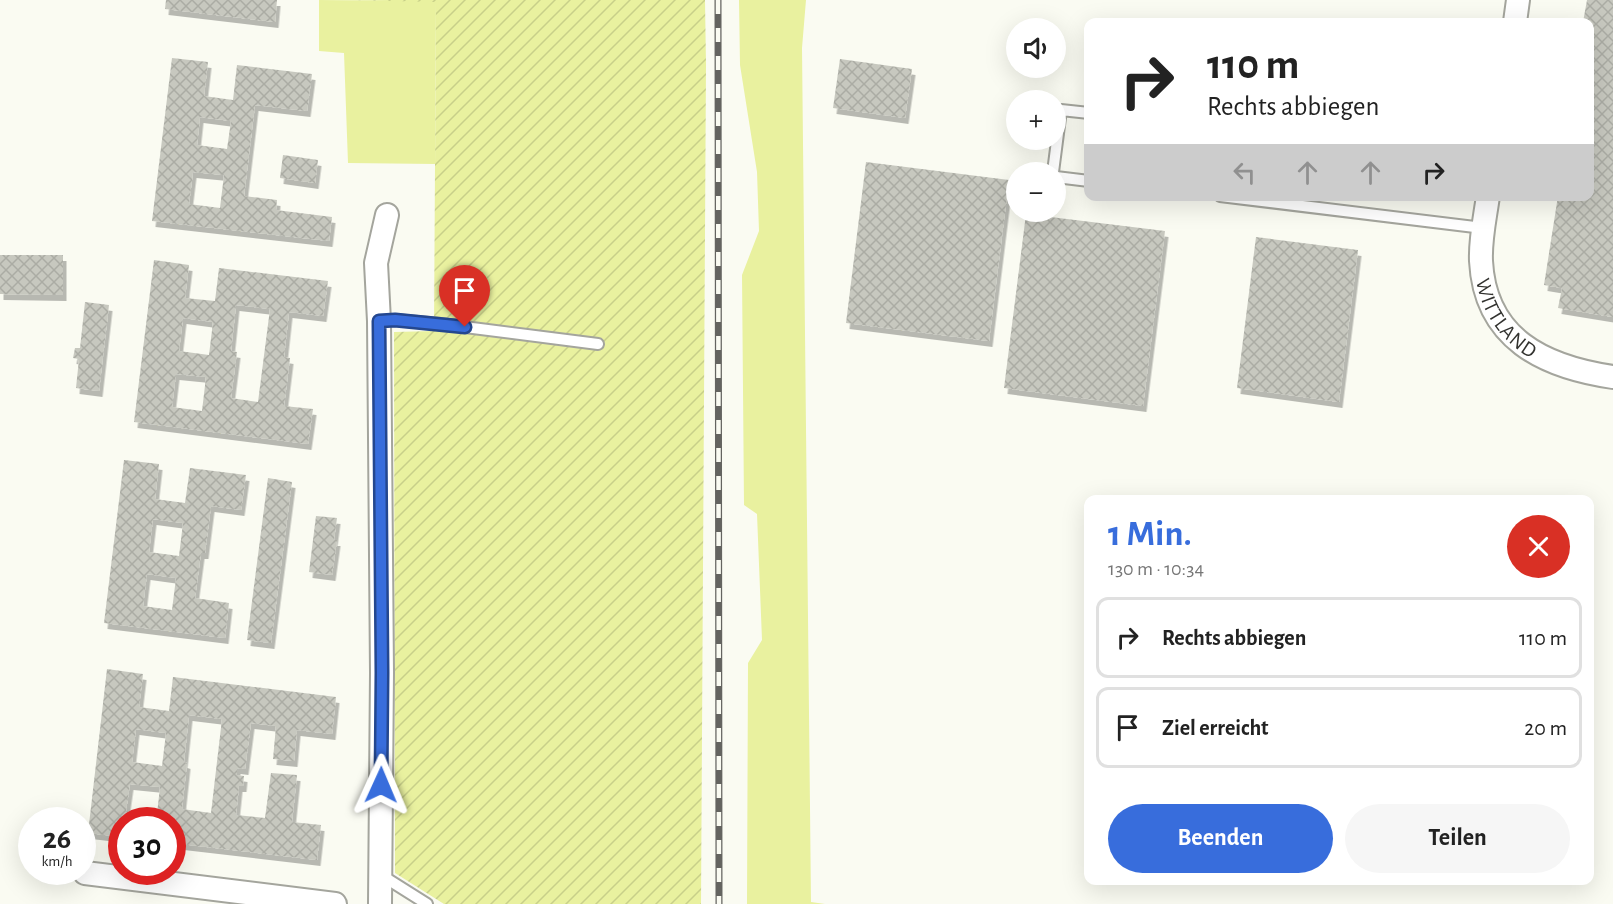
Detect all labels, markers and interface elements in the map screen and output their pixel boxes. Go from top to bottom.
map controls [1006,18,1066,222]
button: sound [1006,18,1066,78]
icon: right [1108,42,1186,120]
text: 110 m [1207,44,1299,86]
button: + [1006,90,1066,150]
text: Rechts abbiegen [1207,93,1379,120]
icon: left [1228,156,1261,189]
icon: ahead [1291,156,1324,189]
icon: ahead [1354,156,1387,189]
icon: right [1417,156,1450,189]
button: − [1006,162,1066,222]
pin [439,265,490,327]
icon: arrive [448,274,481,307]
street label: WITTLAND [1472,276,1541,362]
button: close [1507,515,1570,578]
text: 1 Min. [1108,516,1192,552]
text: 130 m · 10:34 [1108,559,1204,579]
icon: right [1111,621,1144,654]
text: Rechts abbiegen [1162,627,1306,649]
text: 110 m [1519,627,1567,649]
icon: arrive [1111,711,1144,744]
text: Ziel erreicht [1162,717,1269,739]
text: 20 m [1524,717,1567,739]
position arrow [349,753,413,817]
button: Beenden [1108,804,1333,873]
button: Teilen [1345,804,1570,873]
speed limit sign: 30 [108,807,186,885]
text: 26 [43,824,71,854]
text: km/h [42,854,72,869]

